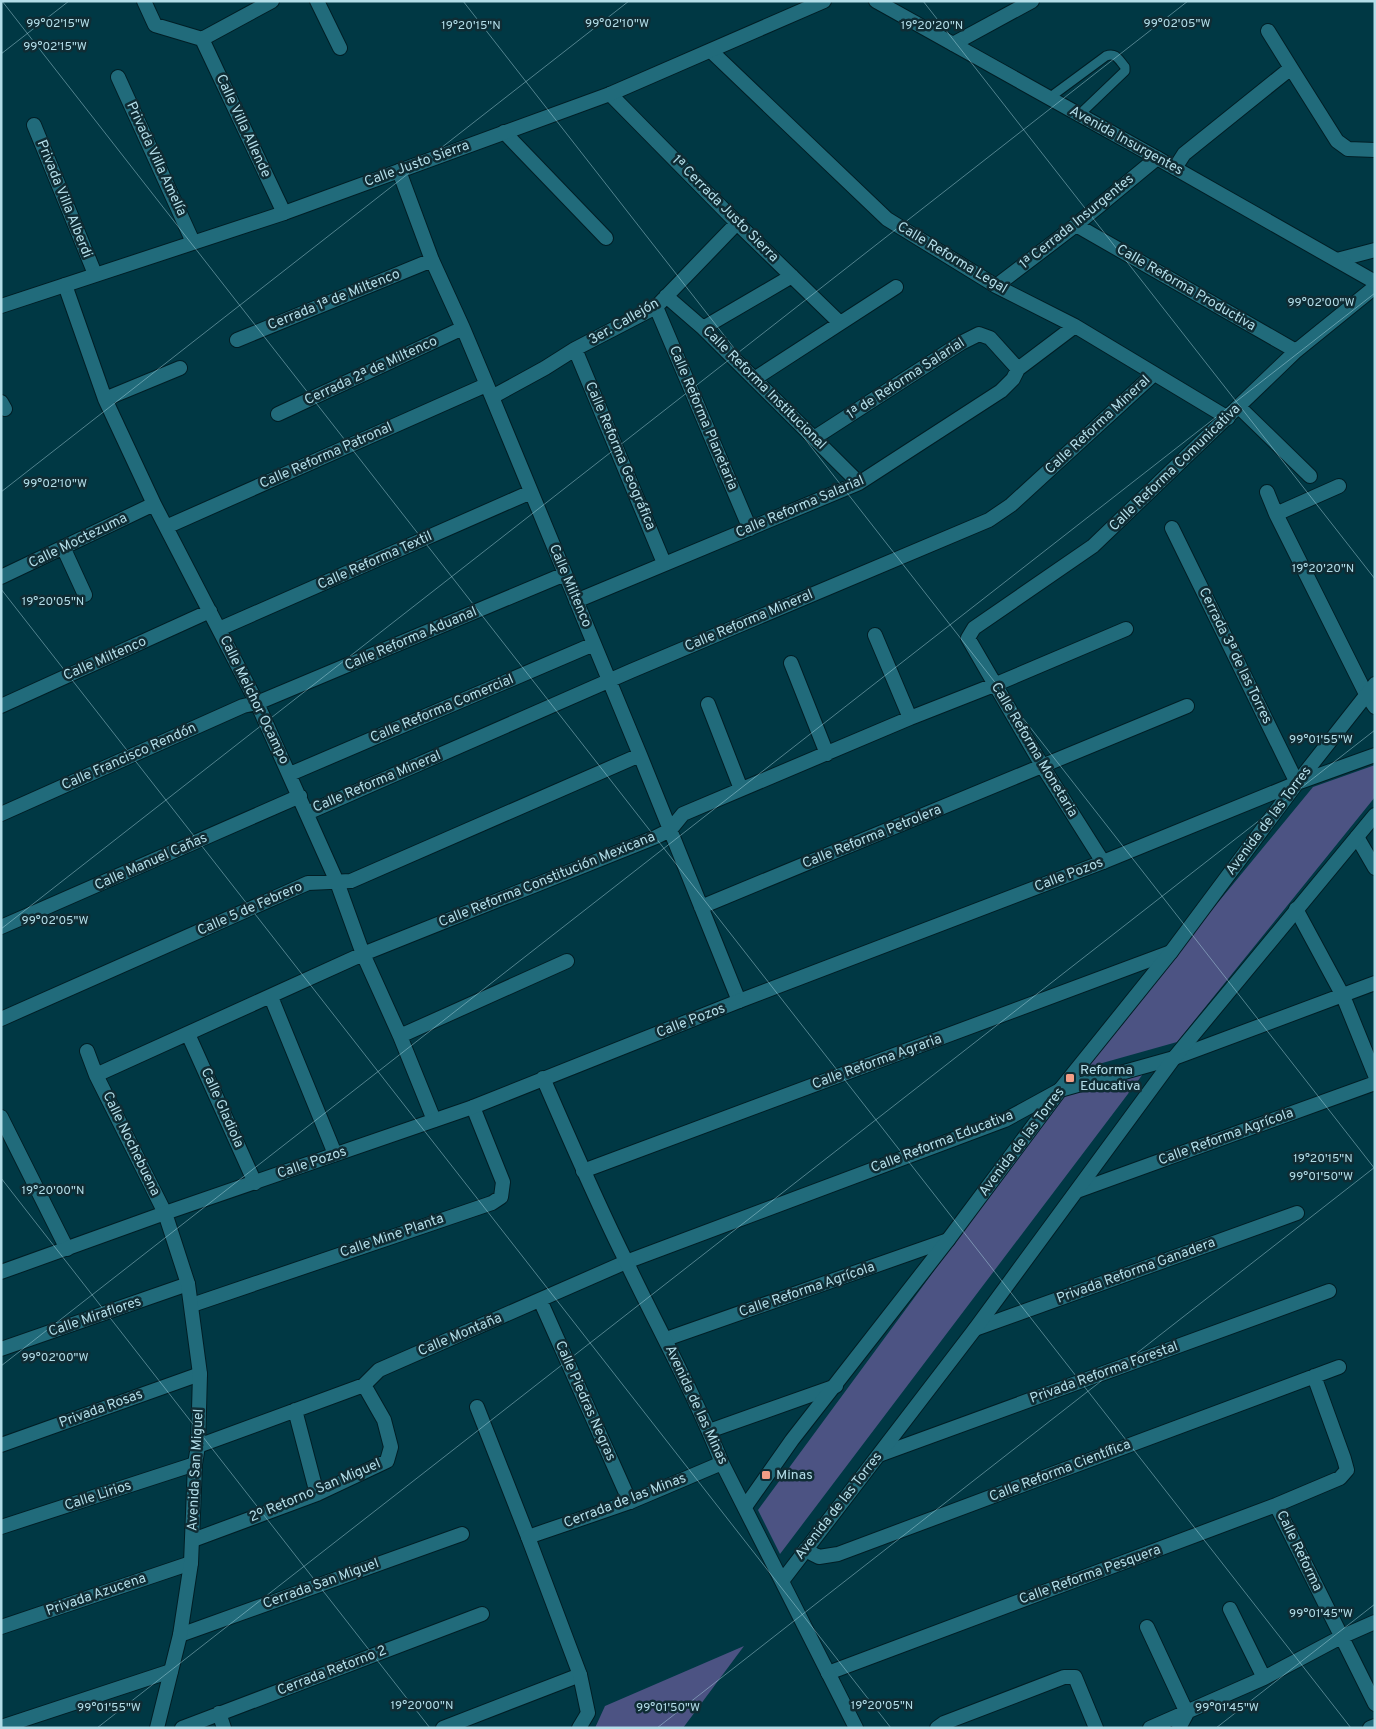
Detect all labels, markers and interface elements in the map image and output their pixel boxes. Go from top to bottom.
text: 99°02'15"W [26,16,90,32]
text: 99°02'10"W [585,16,649,32]
text: 99°02'05"W [1144,16,1210,32]
text: 19°20'15"N [441,18,501,34]
text: 19°20'20"N [901,18,963,34]
text: 99°02'15"W [23,39,87,55]
street label: Calle Villa Allende [212,72,274,180]
street label: Privada Villa Amelía [122,99,190,219]
street label: Avenida Insurgentes [1066,103,1186,179]
street label: Calle Justo Sierra [362,137,472,191]
street label: Privada Villa Alberdi [33,138,95,260]
street label: 1ª Cerrada Justo Sierra [668,152,782,266]
street label: 1ª Cerrada Insurgentes [1017,171,1137,273]
street label: Calle Reforma Legal [894,218,1010,298]
street label: Calle Reforma Productiva [1113,241,1259,335]
street label: Cerrada 1ª de Miltenco [265,266,403,334]
street label: 3er. Callejón [586,295,662,349]
text: 99°02'00"W [1287,295,1355,311]
street label: Calle Reforma Institucional [699,323,829,453]
street label: Cerrada 2ª de Miltenco [302,333,440,409]
street label: 1ª de Reforma Salarial [844,335,968,423]
street label: Calle Reforma Planetaria [665,343,741,493]
street label: Calle Reforma Mineral [1042,372,1154,478]
street label: Calle Reforma Geográfica [581,379,659,533]
street label: Calle Reforma Comunicativa [1106,401,1244,535]
street label: Calle Reforma Patronal [257,419,395,493]
street label: Calle Reforma Salarial [733,472,867,542]
text: 99°02'10"W [23,476,87,492]
street label: Calle Moctezuma [26,510,130,572]
street label: Calle Reforma Textil [315,528,435,594]
street label: Calle Miltenco [545,542,595,630]
text: 19°20'20"N [1292,561,1354,577]
street label: Cerrada 3ª de las Torres [1195,585,1275,727]
street label: Calle Reforma Mineral [682,586,816,656]
text: 19°20'05"N [22,594,84,610]
street label: Calle Reforma Aduanal [342,603,480,675]
street label: Calle Miltenco [61,633,149,685]
street label: Calle Melchor Ocampo [215,633,293,767]
street label: Calle Reforma Comercial [368,671,516,747]
street label: Calle Reforma Monetaria [987,679,1081,821]
street label: Calle Francisco Rendón [59,720,199,794]
text: 99°01'55"W [1289,732,1353,748]
street label: Calle Reforma Mineral [310,747,444,817]
street label: Avenida de las Torres [1223,763,1315,879]
street label: Calle Reforma Petrolera [800,801,944,873]
street label: Calle Reforma Constitución Mexicana [436,829,658,931]
street label: Calle Manuel Cañas [92,830,210,894]
street label: Calle Pozos [1032,854,1106,896]
street label: Calle 5 de Febrero [195,878,305,940]
text: 99°02'05"W [22,913,88,929]
street label: Calle Pozos [654,1000,728,1042]
street label: Calle Reforma Agraria [810,1031,944,1093]
place label: Reforma Educativa [1080,1062,1140,1095]
street label: Calle Gladiola [197,1065,247,1151]
marker: Reforma Educativa [1064,1072,1076,1084]
street label: Avenida de las Torres [976,1084,1068,1200]
street label: Calle Nochebuena [98,1089,164,1199]
street label: Calle Reforma Agrícola [1156,1105,1296,1169]
street label: Calle Reforma Educativa [868,1107,1016,1177]
street label: Calle Pozos [275,1143,349,1183]
text: 19°20'15"N [1293,1151,1353,1167]
text: 99°01'50"W [1289,1169,1353,1185]
text: 19°20'00"N [22,1183,84,1199]
street label: Calle Mine Planta [338,1210,446,1262]
street label: Privada Reforma Ganadera [1054,1234,1218,1308]
street label: Calle Reforma Agrícola [737,1259,877,1321]
street label: Calle Miraflores [46,1293,144,1341]
street label: Calle Montaña [416,1310,504,1360]
street label: Calle Piedras Negras [551,1338,619,1464]
street label: Privada Reforma Forestal [1028,1338,1180,1408]
street label: Avenida de las Minas [661,1343,731,1467]
text: 99°02'00"W [21,1350,89,1366]
street label: Privada Rosas [57,1386,145,1432]
street label: Avenida San Miguel [184,1408,208,1532]
street label: Calle Reforma Científica [987,1436,1133,1506]
street label: Avenida de las Torres [792,1449,886,1563]
street label: 2º Retorno San Miguel [247,1456,383,1526]
place label: Minas [776,1467,813,1484]
marker: Minas [760,1469,772,1481]
street label: Cerrada de las Minas [561,1470,689,1532]
street label: Calle Lirios [62,1477,134,1515]
street label: Calle Reforma [1272,1508,1326,1594]
street label: Calle Reforma Pesquera [1017,1541,1163,1609]
street label: Cerrada San Miguel [261,1555,381,1613]
street label: Privada Azucena [44,1570,148,1620]
text: 99°01'45"W [1289,1606,1353,1622]
street label: Cerrada Retorno 2 [275,1642,389,1700]
text: 19°20'00"N [391,1698,453,1714]
text: 19°20'05"N [851,1698,913,1714]
text: 99°01'55"W [77,1700,141,1716]
text: 99°01'50"W [636,1700,700,1716]
text: 99°01'45"W [1195,1700,1259,1716]

